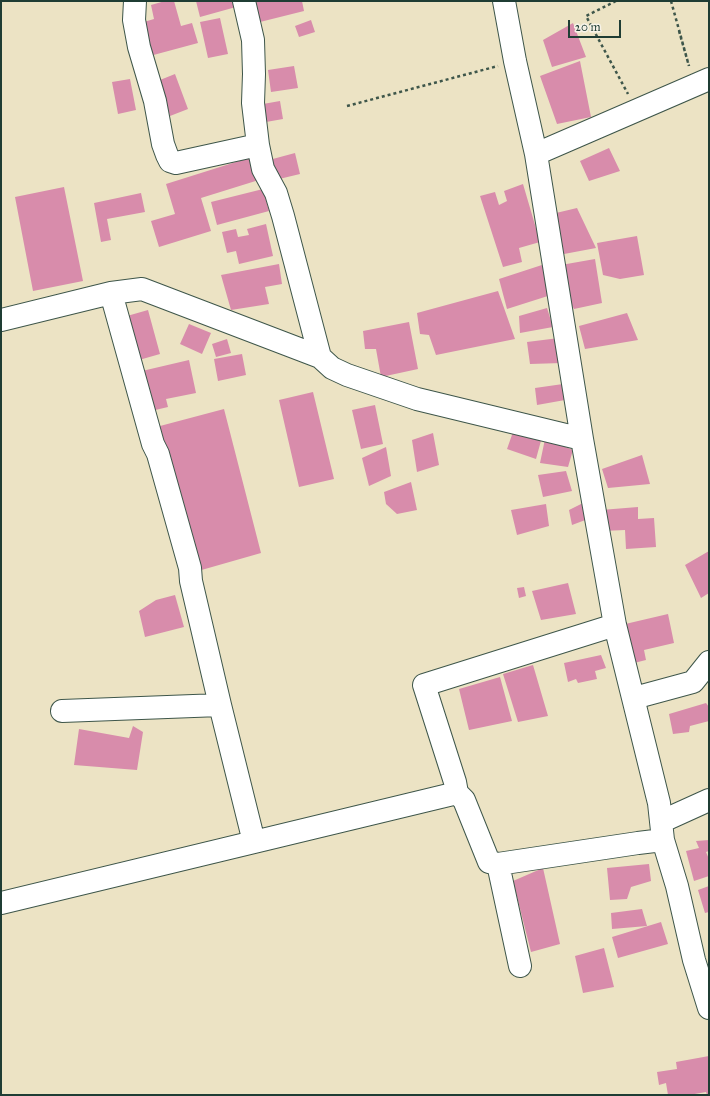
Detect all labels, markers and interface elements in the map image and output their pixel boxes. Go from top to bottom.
scale bar [570,12,623,38]
text: 20 m [575,20,601,34]

